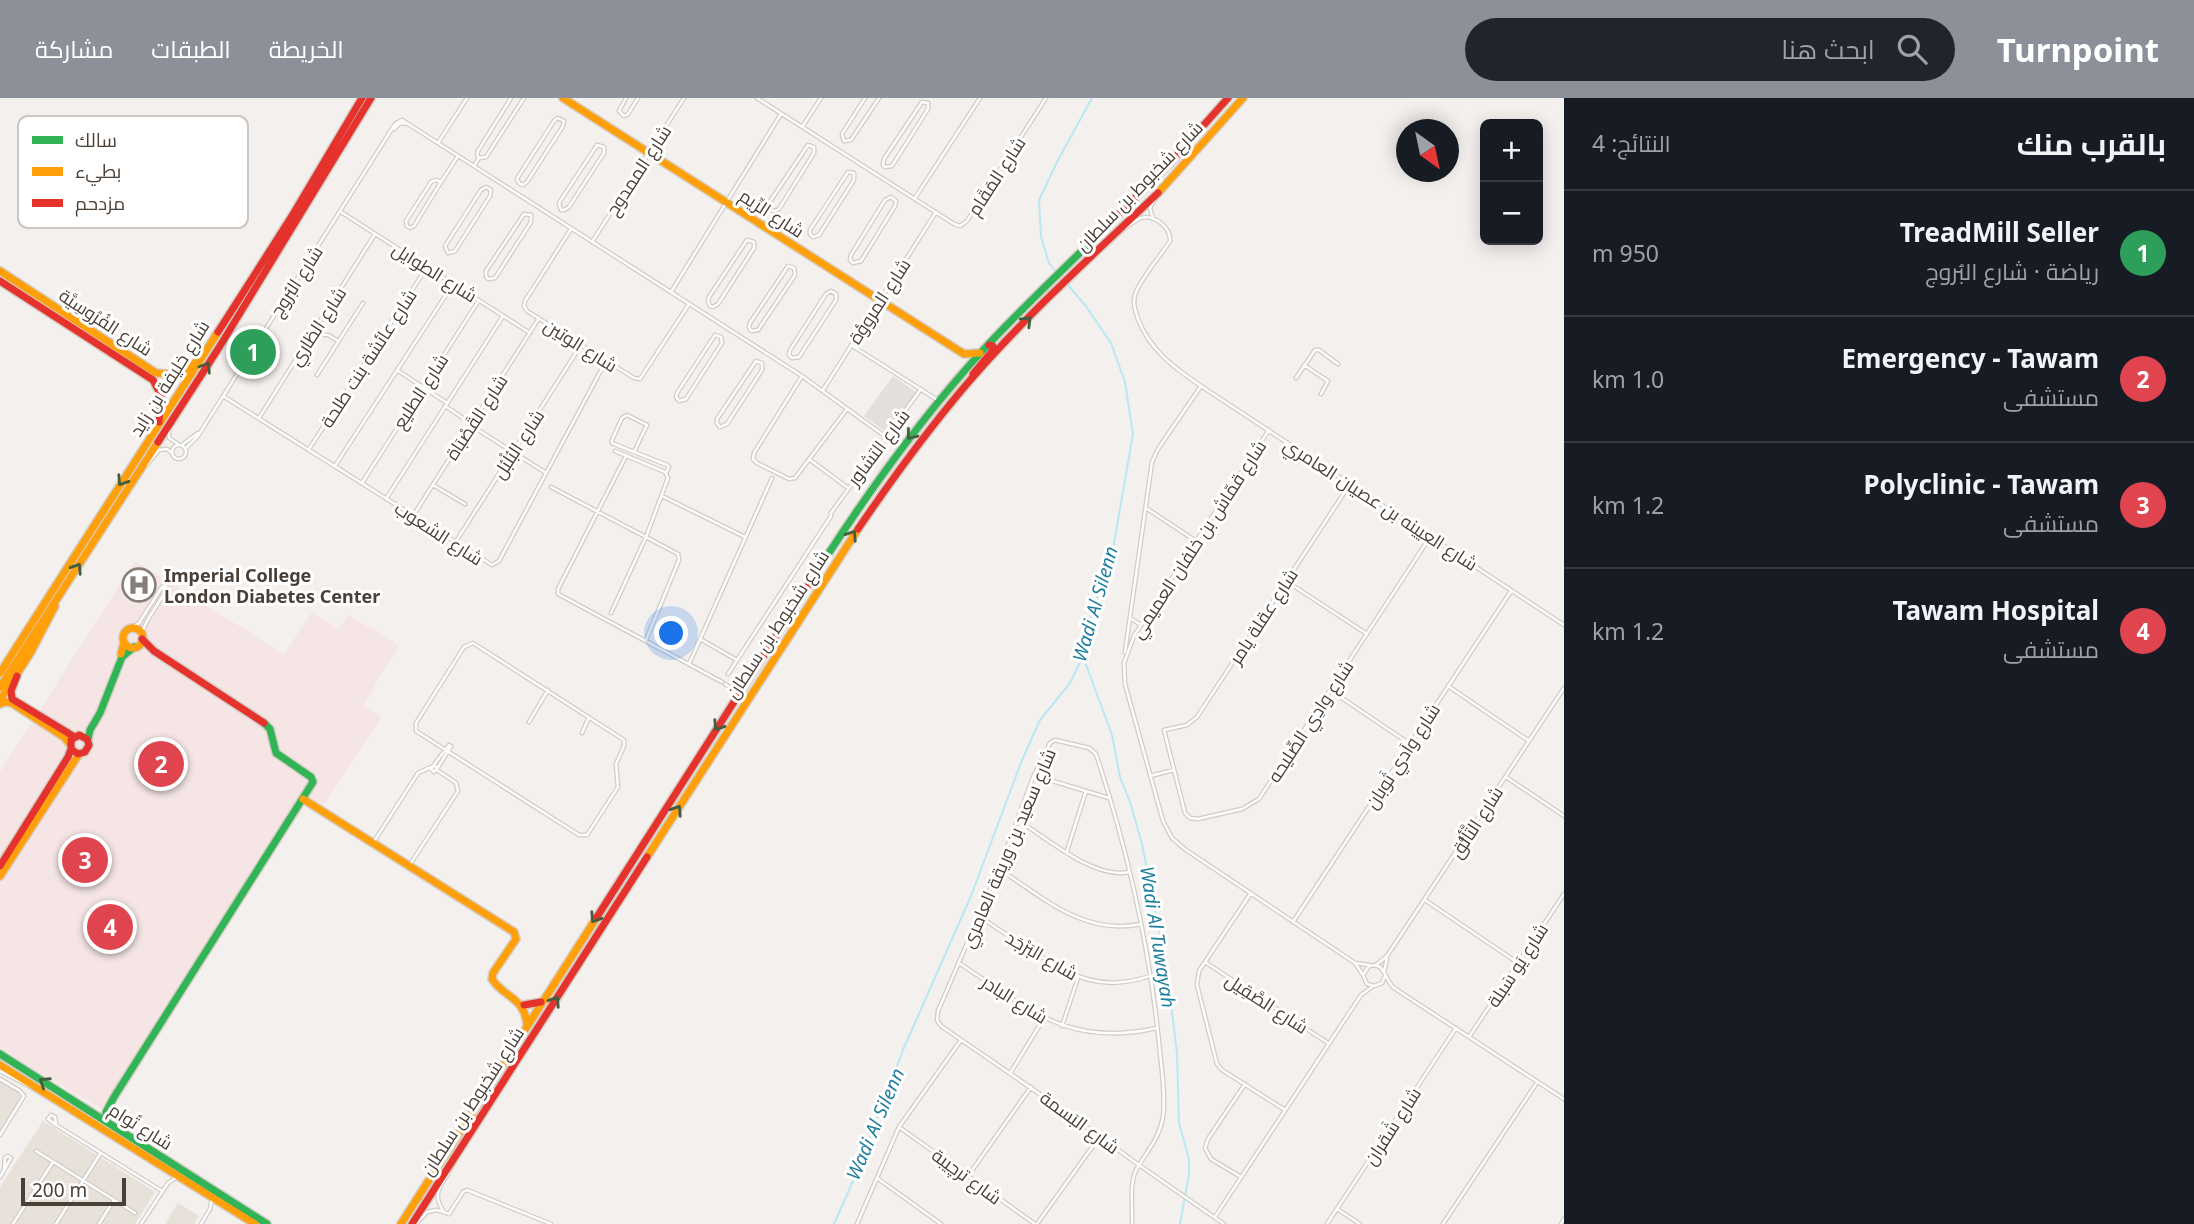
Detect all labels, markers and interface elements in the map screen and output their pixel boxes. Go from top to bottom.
search box [1465,18,1955,81]
text: Turnpoint [1997,27,2159,72]
icon: search [1893,30,1931,68]
text: ابحث هنا [1781,31,1875,67]
text: مشاركة [35,32,113,65]
text: الطبقات [151,32,231,65]
text: الخريطة [269,32,344,65]
legend [18,116,248,228]
street label: شارع شخبوط بن سلطان [1070,116,1208,257]
north arrow [1396,119,1459,182]
map controls [1480,119,1543,245]
button: + [1480,119,1543,182]
street label: شارع الممدوح [600,120,677,220]
text: بالقرب منك [2017,123,2166,164]
text: سالك [75,127,117,153]
text: النتائج: 4 [1592,127,1671,159]
street label: شارع المَقَام [962,132,1031,221]
text: بطيء [75,158,121,186]
button: − [1480,182,1543,245]
street label: شارع الرِّيم [734,183,809,244]
text: مزدحم [75,190,125,217]
text: TreadMill Seller [1900,214,2099,250]
street label: شارع الطوايل [388,237,482,308]
text: 950 m [1592,237,1659,269]
text: 1 [2136,237,2150,269]
street label: شارع البُروج [264,241,329,322]
street label: شارع المروؤة [843,254,916,349]
text: رياضة · شارع البُروج [1925,255,2099,287]
street label: شارع الظاري [283,282,354,371]
street label: شارع الفُرُوسِيَّة [54,283,157,362]
street label: شارع عائشة بنت طلحة [314,284,423,432]
street label: شارع الوتين [539,313,622,378]
street label: شارع خليفة بن زايد [124,315,215,441]
one-way arrow [1018,317,1031,330]
pin: 1 [230,326,276,378]
text: Emergency - Tawam [1842,340,2099,376]
street label: شارع الطليع [387,349,454,434]
one-way arrow [198,361,211,374]
text: 1.0 km [1592,363,1664,395]
text: 2 [2136,363,2150,395]
street label: شارع القَصْبَاة [439,370,513,465]
text: مستشفى [2003,381,2099,413]
street label: شارع التشاور [841,404,915,492]
street label: شارع البُلْبُل [487,405,550,484]
one-way arrow [907,428,920,440]
street label: شارع العيينه بن عصيان العامري [1278,432,1483,578]
street label: شارع قمّاش بن خلفان العميمي [1125,435,1274,645]
text: Polyclinic - Tawam [1863,466,2099,502]
one-way arrow [118,473,131,486]
text: 1.2 km [1592,489,1664,521]
text: 3 [2136,489,2150,521]
street label: شارع الشعوب [390,495,488,571]
text: مستشفى [2003,507,2099,539]
one-way arrow [844,530,857,543]
water label: Wadi Al Silenn [1066,543,1124,665]
street label: شارع شخبوط بن سلطان [720,545,835,703]
one-way arrow [69,563,82,576]
place label: Imperial College London Diabetes Center [164,563,380,608]
street label: شارع عقلة يامر [1223,564,1304,670]
hospital icon: Imperial College London Diabetes Center [120,566,158,604]
text: Tawam Hospital [1893,592,2099,628]
text: 1.2 km [1592,615,1664,647]
text: 4 [2136,615,2150,647]
your location [654,616,688,650]
text: مستشفى [2003,633,2099,665]
street label: شارع وادِي الصِّليحه [1262,655,1361,788]
street label: شارع واَدي ثَوبان [1359,699,1448,815]
one-way arrow [713,719,726,732]
pin: 2 [138,738,184,790]
street label: شارع سعيد بن وريقة العامري [955,745,1064,953]
street label: شارع التَّألُّق [1444,781,1509,863]
one-way arrow [669,804,682,817]
pin: 3 [62,834,108,886]
water label: Wadi Al Tuwayah [1134,864,1182,1010]
pin: 4 [87,901,133,953]
one-way arrow [591,911,604,924]
street label: شارع يَو سَبلة [1481,918,1554,1012]
street label: شارع البَرْجَد [1001,925,1082,986]
street label: شارع الصَّقِيل [1220,967,1313,1040]
street label: شارع البادر [976,969,1052,1029]
one-way arrow [546,996,559,1009]
street label: شارع شخبوط بن سلطان [415,1022,530,1180]
water label: Wadi Al Silenn [840,1064,910,1184]
one-way arrow [38,1077,51,1090]
street label: شارع شَقران [1358,1082,1427,1170]
street label: شارع البَسمة [1035,1085,1125,1160]
street label: شارع تُوام [104,1097,177,1156]
street label: شارع ترچيبة [927,1143,1007,1210]
scale bar [21,1175,126,1207]
text: 200 m [32,1177,87,1203]

